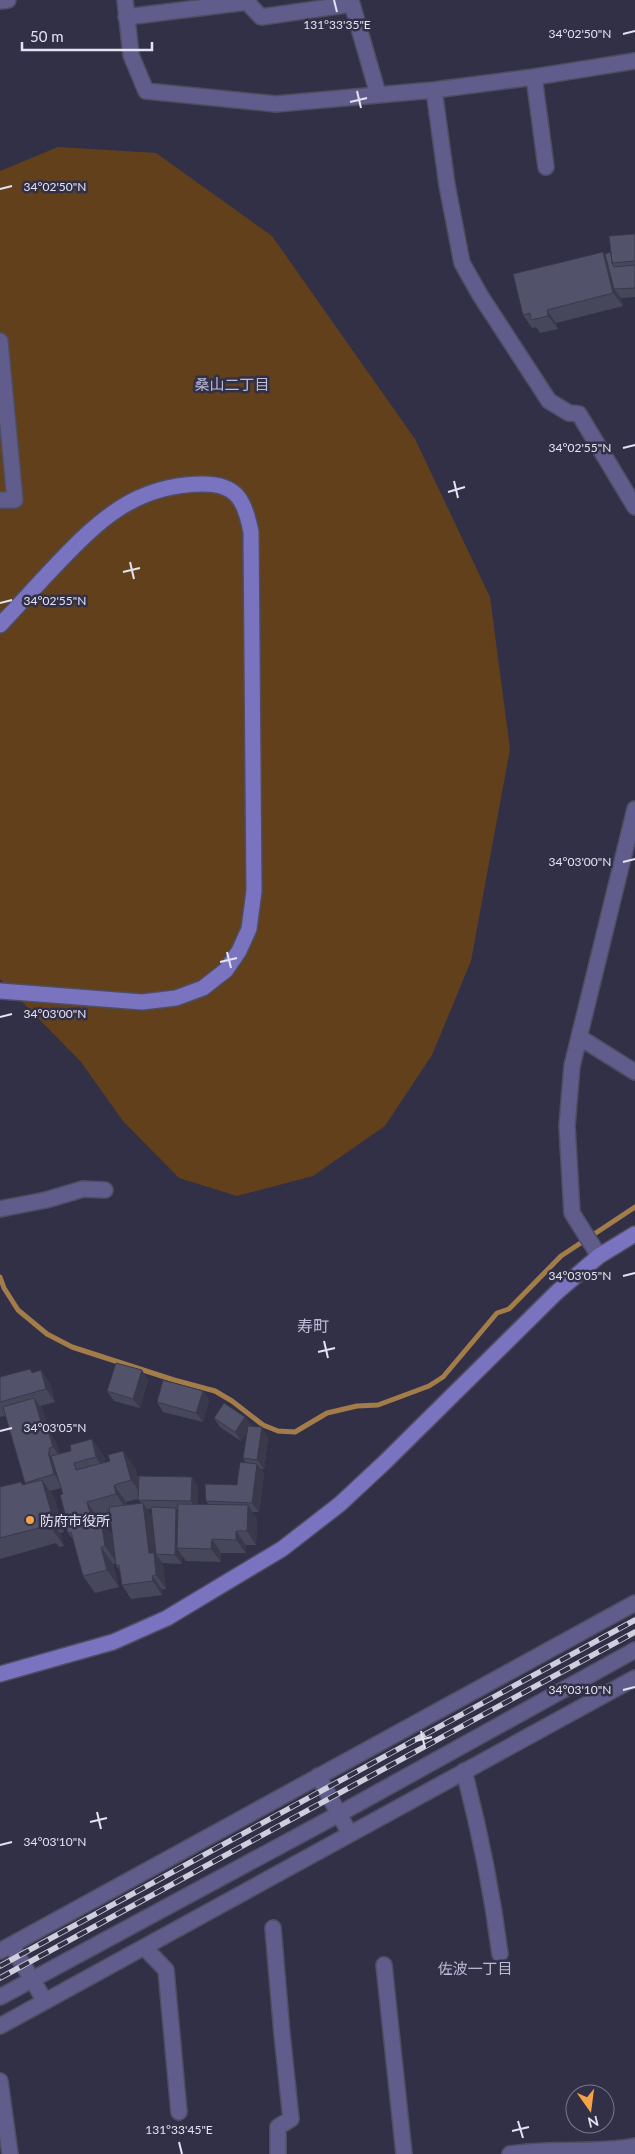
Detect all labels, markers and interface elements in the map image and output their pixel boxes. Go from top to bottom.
text: 131°33'35"E [303,17,371,32]
scale bar [22,20,152,52]
text: 34°02'50"N [549,26,611,41]
text: 50 m [30,27,64,45]
text: 34°02'50"N [24,179,86,194]
district label: 桑山二丁目 [194,375,270,393]
text: 34°02'55"N [549,440,611,455]
text: 34°02'55"N [24,593,86,608]
text: 34°03'00"N [549,854,611,869]
text: 34°03'00"N [24,1006,86,1021]
text: 34°03'05"N [549,1268,611,1283]
district label: 寿町 [297,1316,329,1335]
text: 34°03'05"N [24,1420,86,1435]
place label: 防府市役所 [40,1512,110,1529]
marker: 防府市役所 [24,1514,36,1526]
text: 34°03'10"N [549,1682,611,1697]
text: 34°03'10"N [24,1834,86,1849]
district label: 佐波一丁目 [437,1959,513,1977]
north arrow [565,2084,615,2134]
text: N [586,2113,601,2132]
text: 131°33'45"E [145,2122,213,2137]

